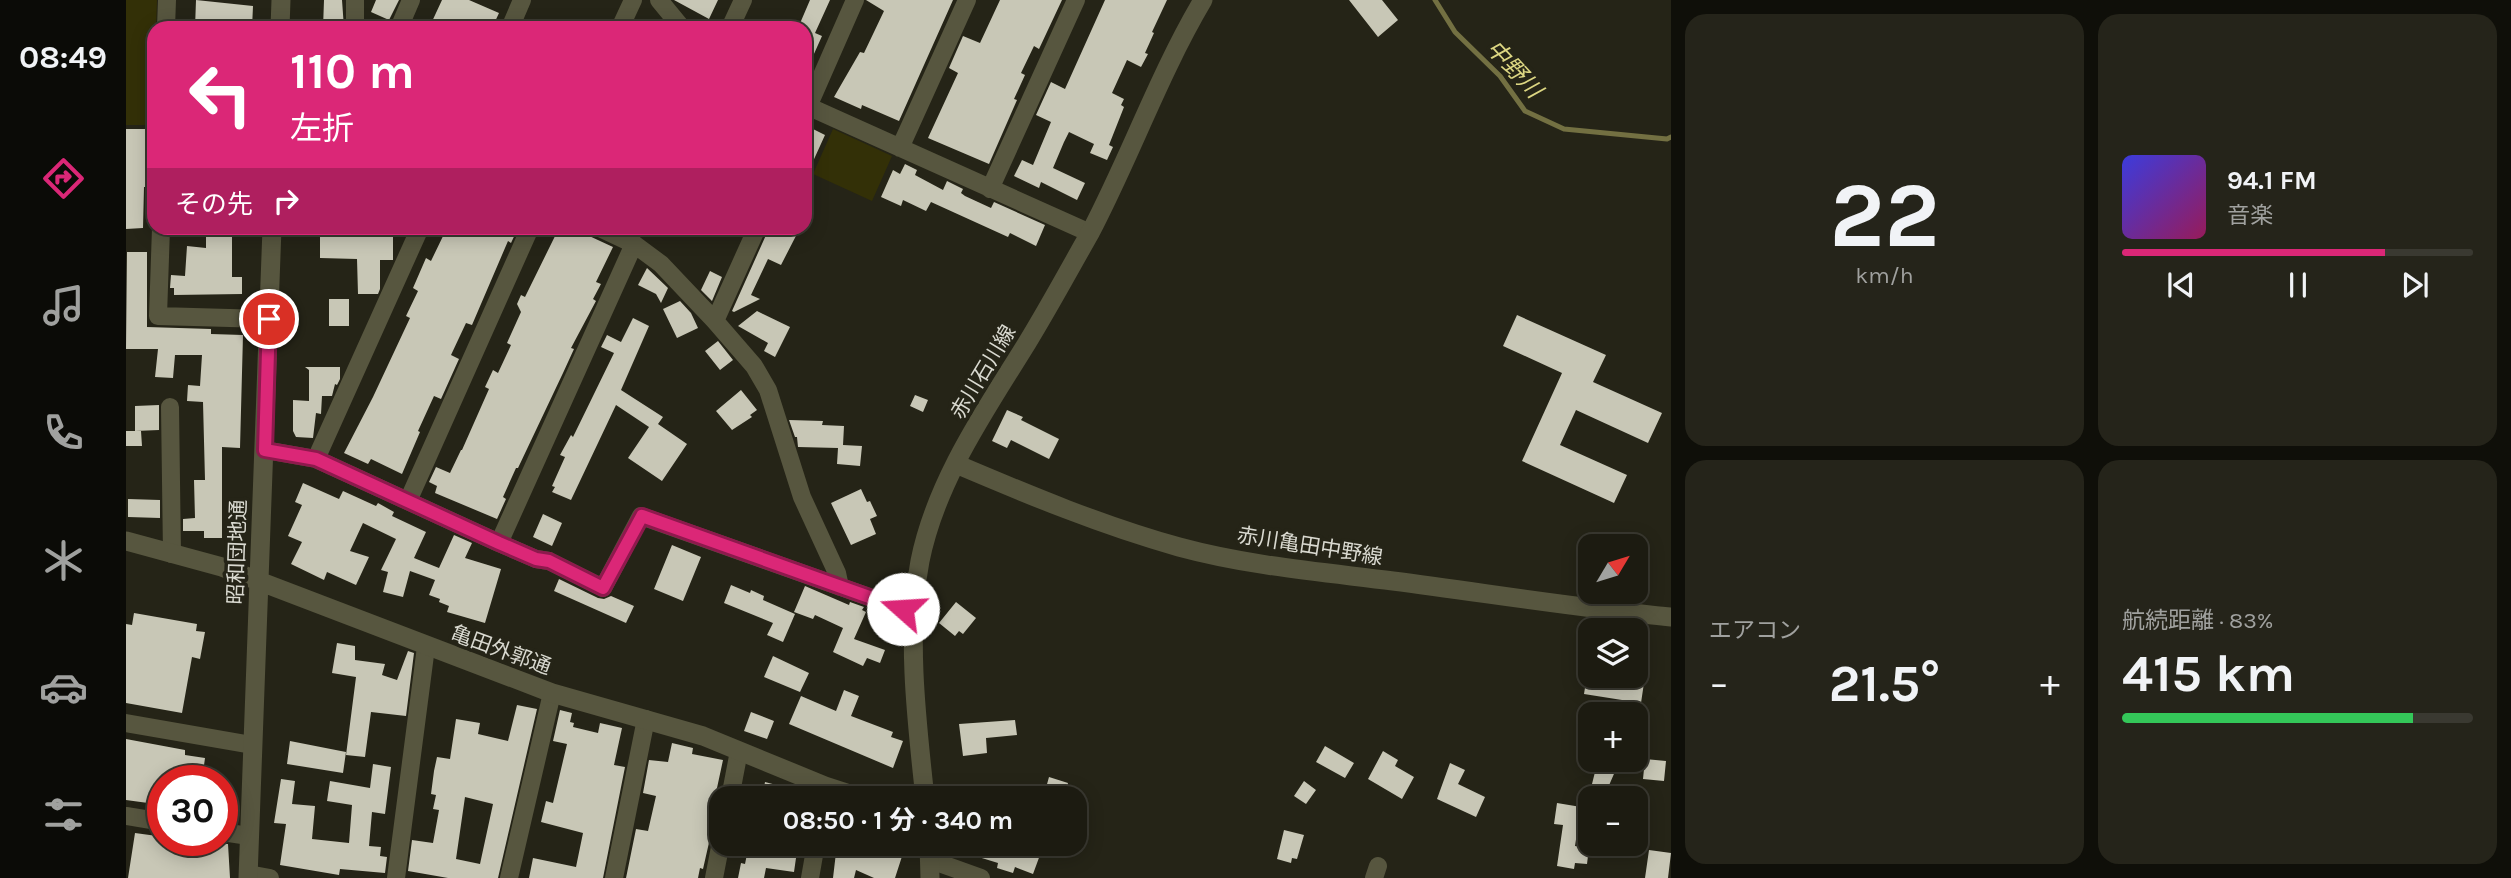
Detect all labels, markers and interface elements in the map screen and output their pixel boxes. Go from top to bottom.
water label: 中野川 [1481,35,1549,106]
text: 08:49 [19,39,107,76]
text: 110 m [290,43,415,100]
icon: left [175,49,266,140]
text: 左折 [290,110,354,147]
icon: directions [39,154,88,203]
text: 22 [1829,163,1940,269]
text: 94.1 FM [2227,165,2317,196]
icon: right [267,182,305,220]
text: その先 [175,189,253,220]
text: 音楽 [2227,202,2273,229]
text: km/h [1855,262,1914,289]
icon: previous [2162,266,2200,304]
icon: pause [2279,266,2317,304]
icon: next [2396,266,2434,304]
icon: music [39,281,88,330]
pin [239,289,299,349]
icon: arrive [250,300,288,338]
street label: 赤川石川線 [946,321,1020,423]
icon: phone [39,408,88,457]
street label: 昭和団地通 [223,499,251,605]
street label: 赤川亀田中野線 [1236,523,1384,569]
north arrow [1578,534,1648,604]
map controls [1578,534,1648,856]
icon: climate [39,536,88,585]
position arrow [866,572,940,646]
text: 航続距離 · 83% [2122,607,2273,634]
text: エアコン [1709,617,1801,644]
button: layers [1578,618,1648,688]
street label: 亀田外郭通 [448,621,554,679]
text: 415 km [2122,643,2295,704]
text: 21.5° [1829,653,1940,714]
text: − [1709,661,1729,706]
text: + [2040,661,2060,706]
icon: car [39,663,88,712]
button: + [1578,702,1648,772]
speed limit sign: 30 [147,765,238,856]
button: − [1578,786,1648,856]
icon: filters [39,790,88,839]
text: 08:50 · 1 分 · 340 m [783,805,1013,836]

